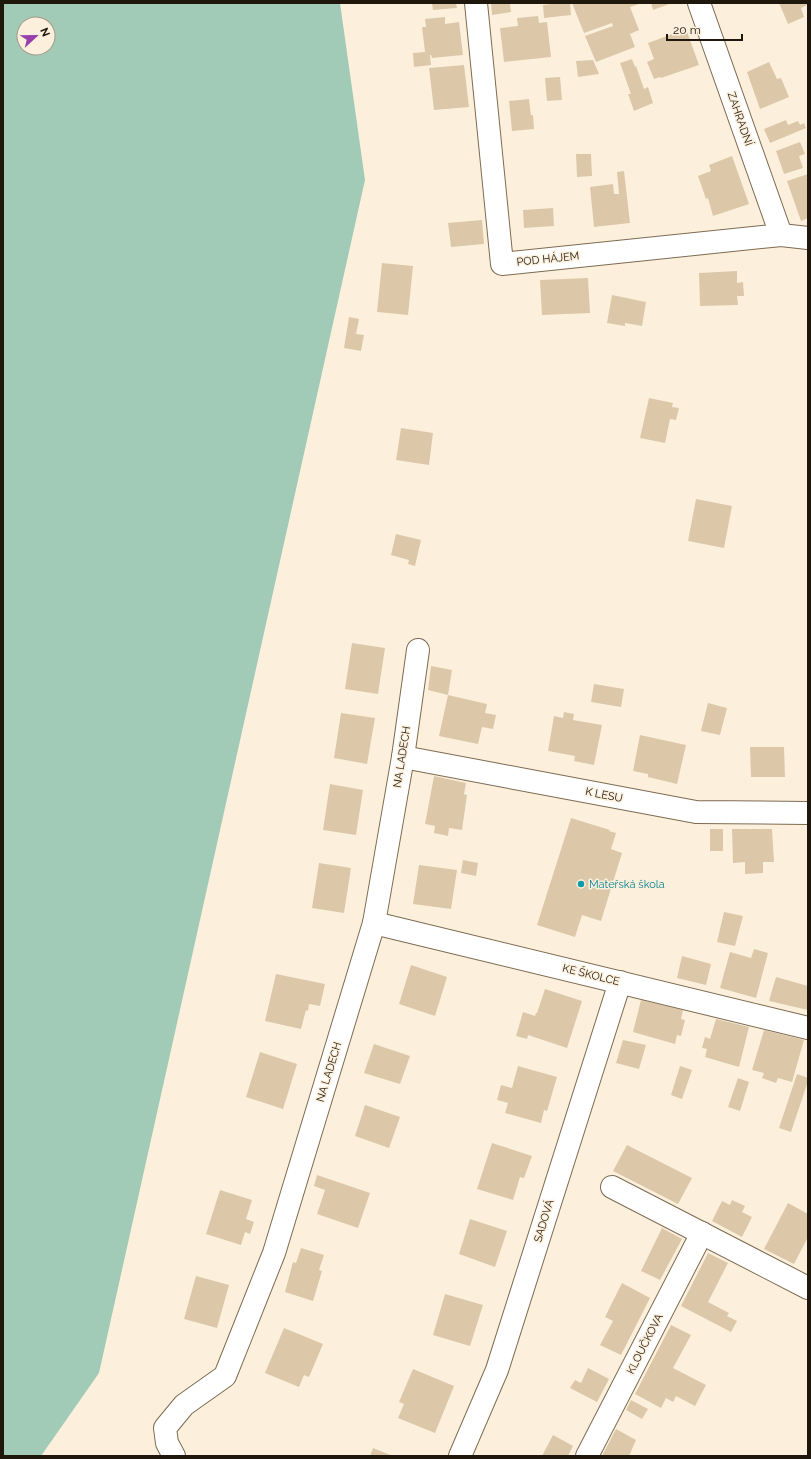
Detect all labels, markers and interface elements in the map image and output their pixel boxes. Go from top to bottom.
north arrow [16,16,56,56]
scale bar [667,16,742,42]
text: 20 m [673,23,701,37]
text: N [37,26,52,39]
street label: ZAHRADNÍ [725,90,756,148]
street label: POD HÁJEM [516,248,580,269]
street label: NA LADECH [391,725,413,789]
street label: K LESU [584,785,624,805]
place label: Mateřská škola [589,878,665,891]
marker: Mateřská škola [576,879,586,889]
street label: KE ŠKOLCE [561,961,621,988]
street label: NA LADECH [314,1040,344,1104]
street label: SADOVÁ [530,1197,557,1244]
street label: KLOUČKOVA [623,1311,666,1376]

